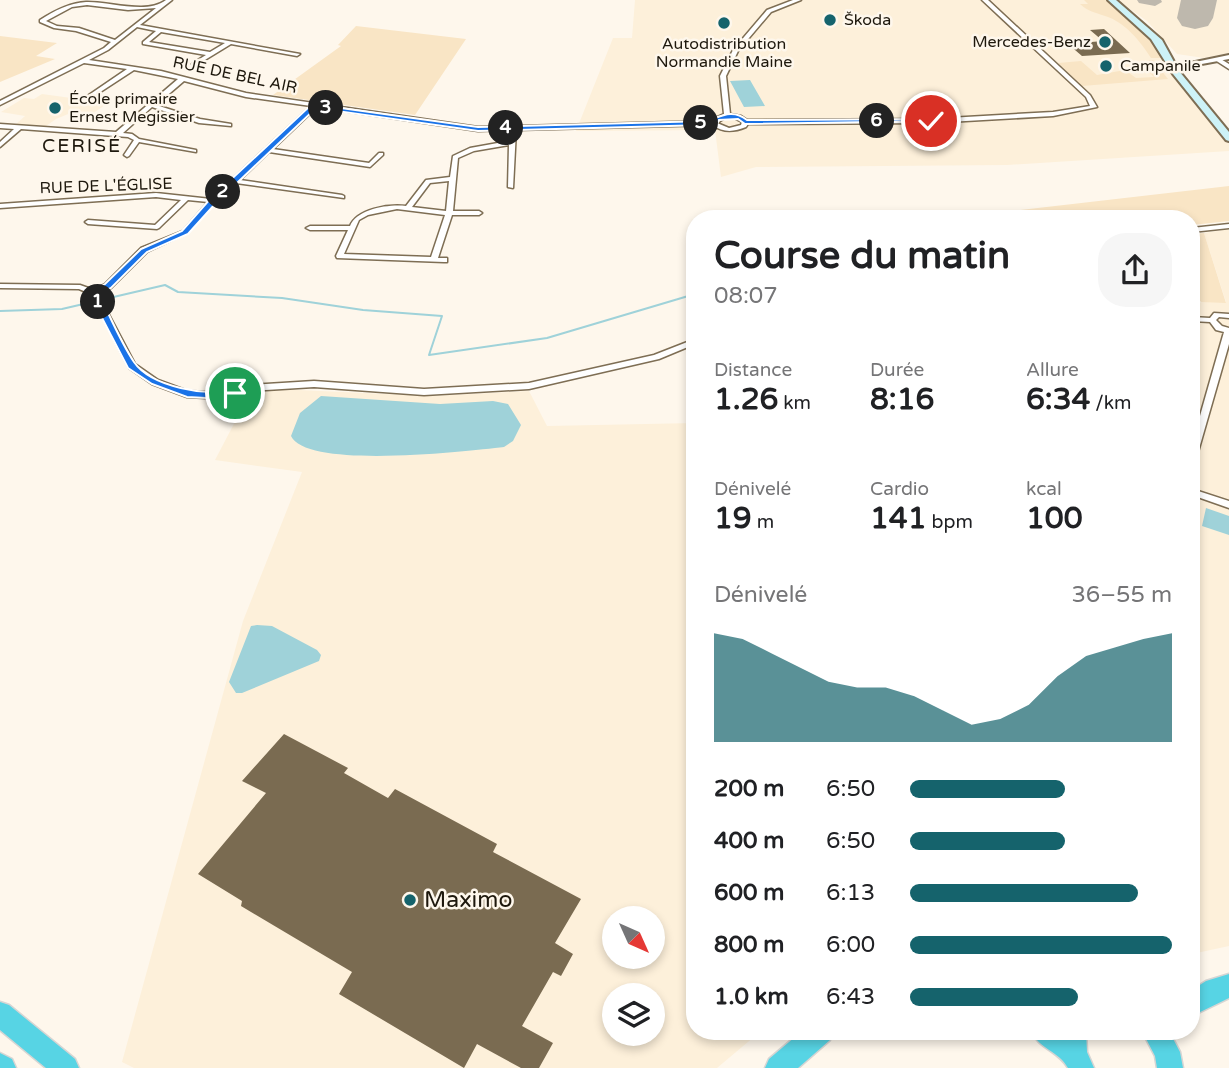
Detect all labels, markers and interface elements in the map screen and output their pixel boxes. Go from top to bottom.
place label: Škoda [844,10,891,30]
marker: Škoda [822,12,838,28]
marker: Autodistribution Normandie Maine [716,15,732,31]
place label: Mercedes-Benz [972,32,1091,52]
place label: Autodistribution Normandie Maine [656,34,792,72]
marker: Mercedes-Benz [1097,34,1113,50]
street label: RUE DE BEL AIR [171,52,299,98]
place label: Campanile [1120,56,1201,76]
marker: Campanile [1098,58,1114,74]
place label: École primaire Ernest Megissier [69,89,196,127]
pin: 3 [308,90,344,126]
pin [901,91,961,151]
text: 3 [320,96,331,118]
marker: École primaire Ernest Megissier [47,100,63,116]
icon: check [912,102,950,140]
pin: 6 [860,104,894,138]
pin: 5 [684,106,718,140]
text: 6 [871,109,882,131]
pin: 4 [489,110,524,146]
text: 5 [695,111,706,133]
text: 4 [500,116,511,138]
district label: CERISÉ [42,135,122,157]
street label: RUE DE L'ÉGLISE [39,174,173,198]
pin: 2 [206,174,241,210]
text: 2 [217,180,228,202]
text: Course du matin [714,233,1010,279]
button: share [1098,233,1172,307]
text: 08:07 [714,282,778,310]
pin: 1 [80,284,116,320]
text: 1 [92,290,103,312]
text: Distance [714,359,792,381]
text: Durée [870,359,924,381]
text: Allure [1026,359,1079,381]
pin [205,363,265,423]
icon: arrive [216,374,254,412]
text: 1.26 [714,381,778,418]
text: 8:16 [870,381,934,418]
text: 6:34 [1026,381,1090,418]
text: km [778,392,811,414]
text: /km [1090,392,1131,414]
text: Dénivelé [714,478,791,500]
text: Cardio [870,478,929,500]
text: kcal [1026,478,1062,500]
text: 19 [714,500,752,537]
text: 141 [870,500,927,537]
text: 100 [1026,500,1083,537]
text: m [752,511,774,533]
text: bpm [927,511,973,533]
text: Dénivelé [714,581,807,609]
text: 36–55 m [1071,581,1172,609]
text: 200 m [714,775,784,803]
text: 6:50 [826,775,875,803]
text: 400 m [714,827,784,855]
text: 6:50 [826,827,875,855]
text: 600 m [714,879,784,907]
text: 6:13 [826,879,875,907]
place label: Maximo [424,886,512,914]
marker: Maximo [402,892,418,908]
north arrow [602,906,665,970]
map controls [602,906,665,1046]
text: 800 m [714,931,784,959]
text: 6:00 [826,931,875,959]
button: layers [602,983,665,1046]
text: 1.0 km [714,983,789,1011]
text: 6:43 [826,983,875,1011]

